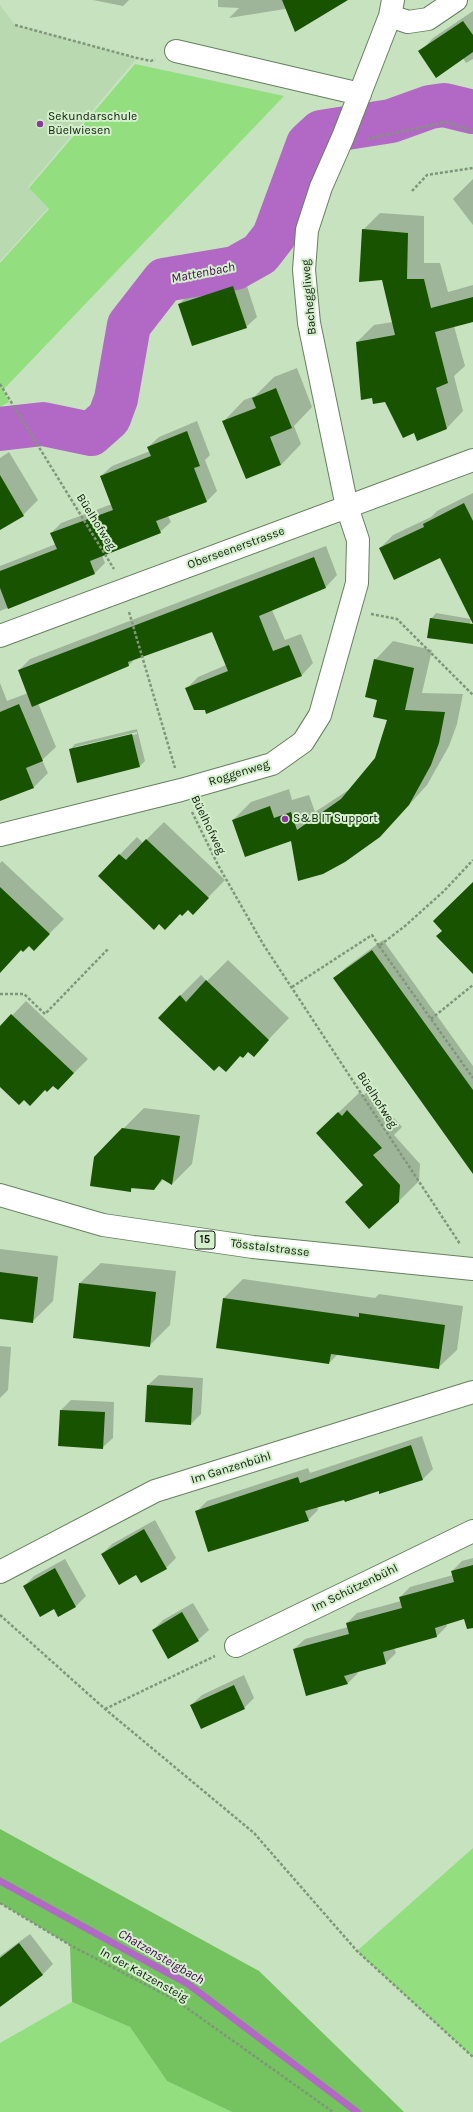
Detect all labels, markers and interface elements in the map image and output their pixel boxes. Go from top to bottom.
place label: Sekundarschule Büelwiesen [48,110,137,138]
marker: Sekundarschule Büelwiesen [35,119,45,129]
water label: Mattenbach [170,259,236,287]
street label: Bacheggliweg [299,259,319,335]
street label: Büelhofweg [73,491,119,553]
street label: Oberseenerstrasse [185,524,287,572]
street label: Roggenweg [207,757,271,789]
street label: Büelhofweg [188,793,228,857]
place label: S&B IT Support [293,812,378,826]
marker: S&B IT Support [280,814,290,824]
street label: Büelhofweg [354,1069,400,1131]
road number: 15 [195,1231,215,1249]
street label: Tösstalstrasse [230,1236,310,1260]
street label: Im Ganzenbühl [189,1449,273,1487]
street label: Im Schützenbühl [310,1561,400,1615]
water label: Chatzensteigbach [115,1926,207,1988]
street label: In der Katzensteig [97,1945,191,2005]

